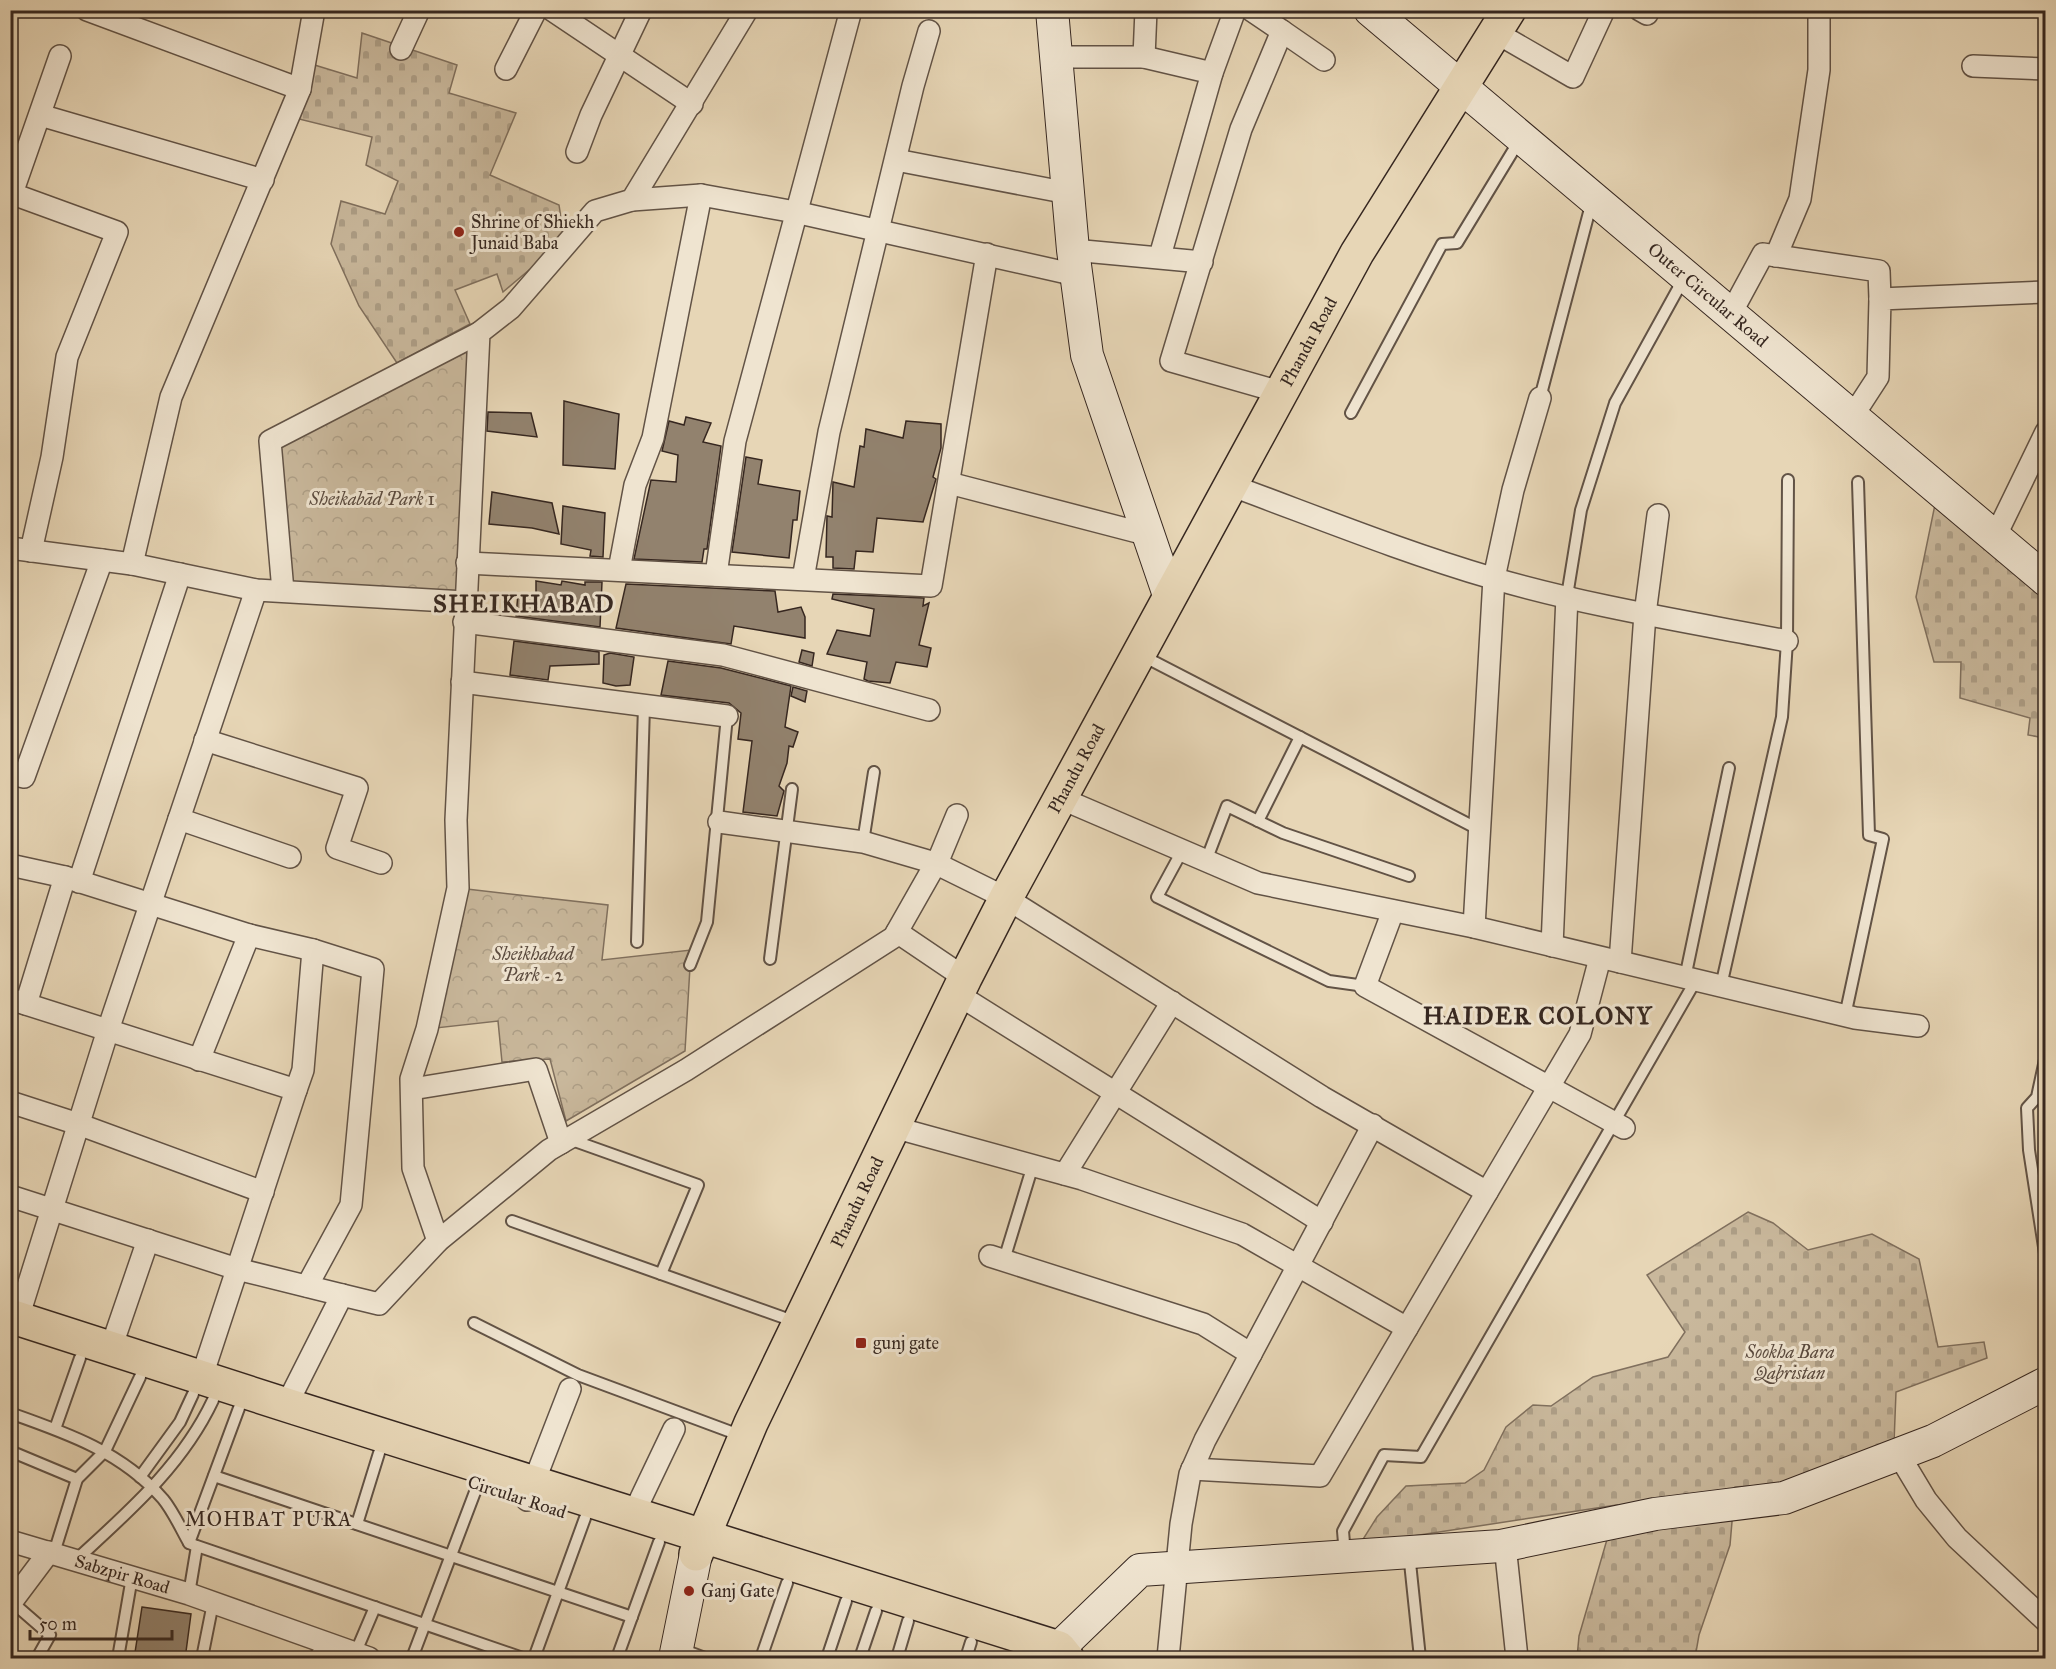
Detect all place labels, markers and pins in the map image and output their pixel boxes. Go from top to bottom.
place label: Shrine of Shiekh Junaid Baba [469,211,594,255]
marker: Shrine of Shiekh Junaid Baba [452,225,466,239]
place label: gunj gate [873,1332,939,1355]
marker: gunj gate [854,1336,868,1350]
place label: Ganj Gate [701,1580,774,1602]
marker: Ganj Gate [682,1584,696,1598]

